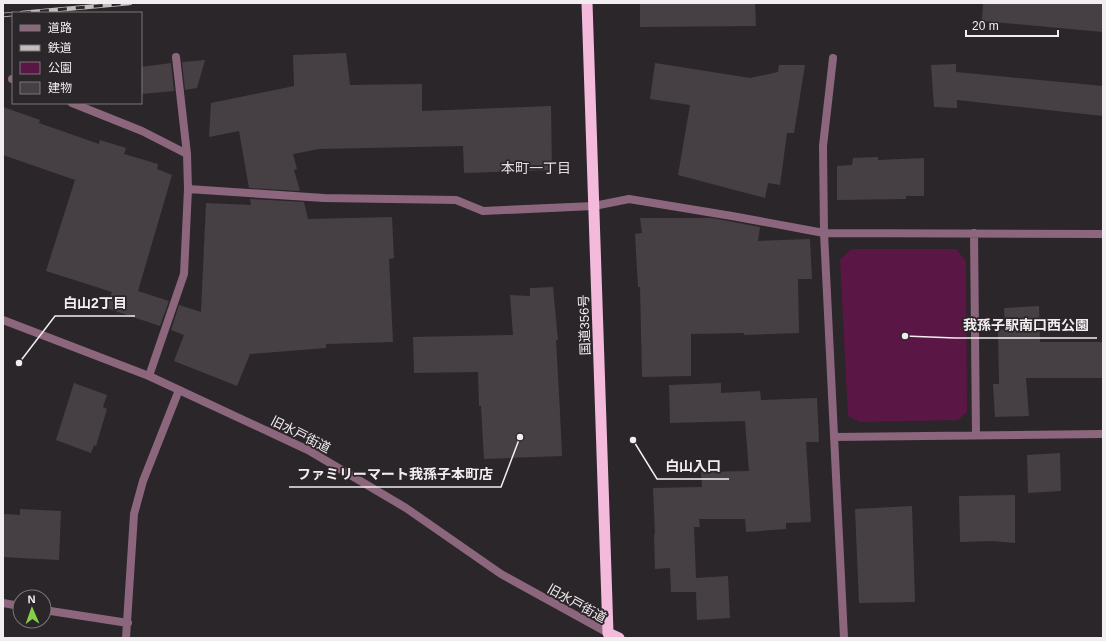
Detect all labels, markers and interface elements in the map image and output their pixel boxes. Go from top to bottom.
legend [12,12,142,104]
scale bar [966,12,1058,38]
text: 20 m [972,19,999,33]
text: 道路 [48,21,72,35]
text: 鉄道 [48,41,72,55]
text: 公園 [48,61,72,75]
text: 建物 [48,81,72,95]
district label: 本町一丁目 [501,160,571,176]
callout: 白山2丁目 [55,290,135,316]
street label: 国道356号 [576,294,593,356]
text: 白山2丁目 [63,295,127,311]
callout: 我孫子駅南口西公園 [955,312,1097,338]
text: 我孫子駅南口西公園 [963,317,1089,333]
street label: 旧水戸街道 [268,413,333,456]
callout: 白山入口 [657,453,729,479]
text: 白山入口 [665,458,721,474]
callout: ファミリーマート我孫子本町店 [289,461,501,487]
text: ファミリーマート我孫子本町店 [297,466,493,482]
street label: 旧水戸街道 [545,581,609,626]
north arrow [12,589,52,629]
text: N [27,593,36,605]

